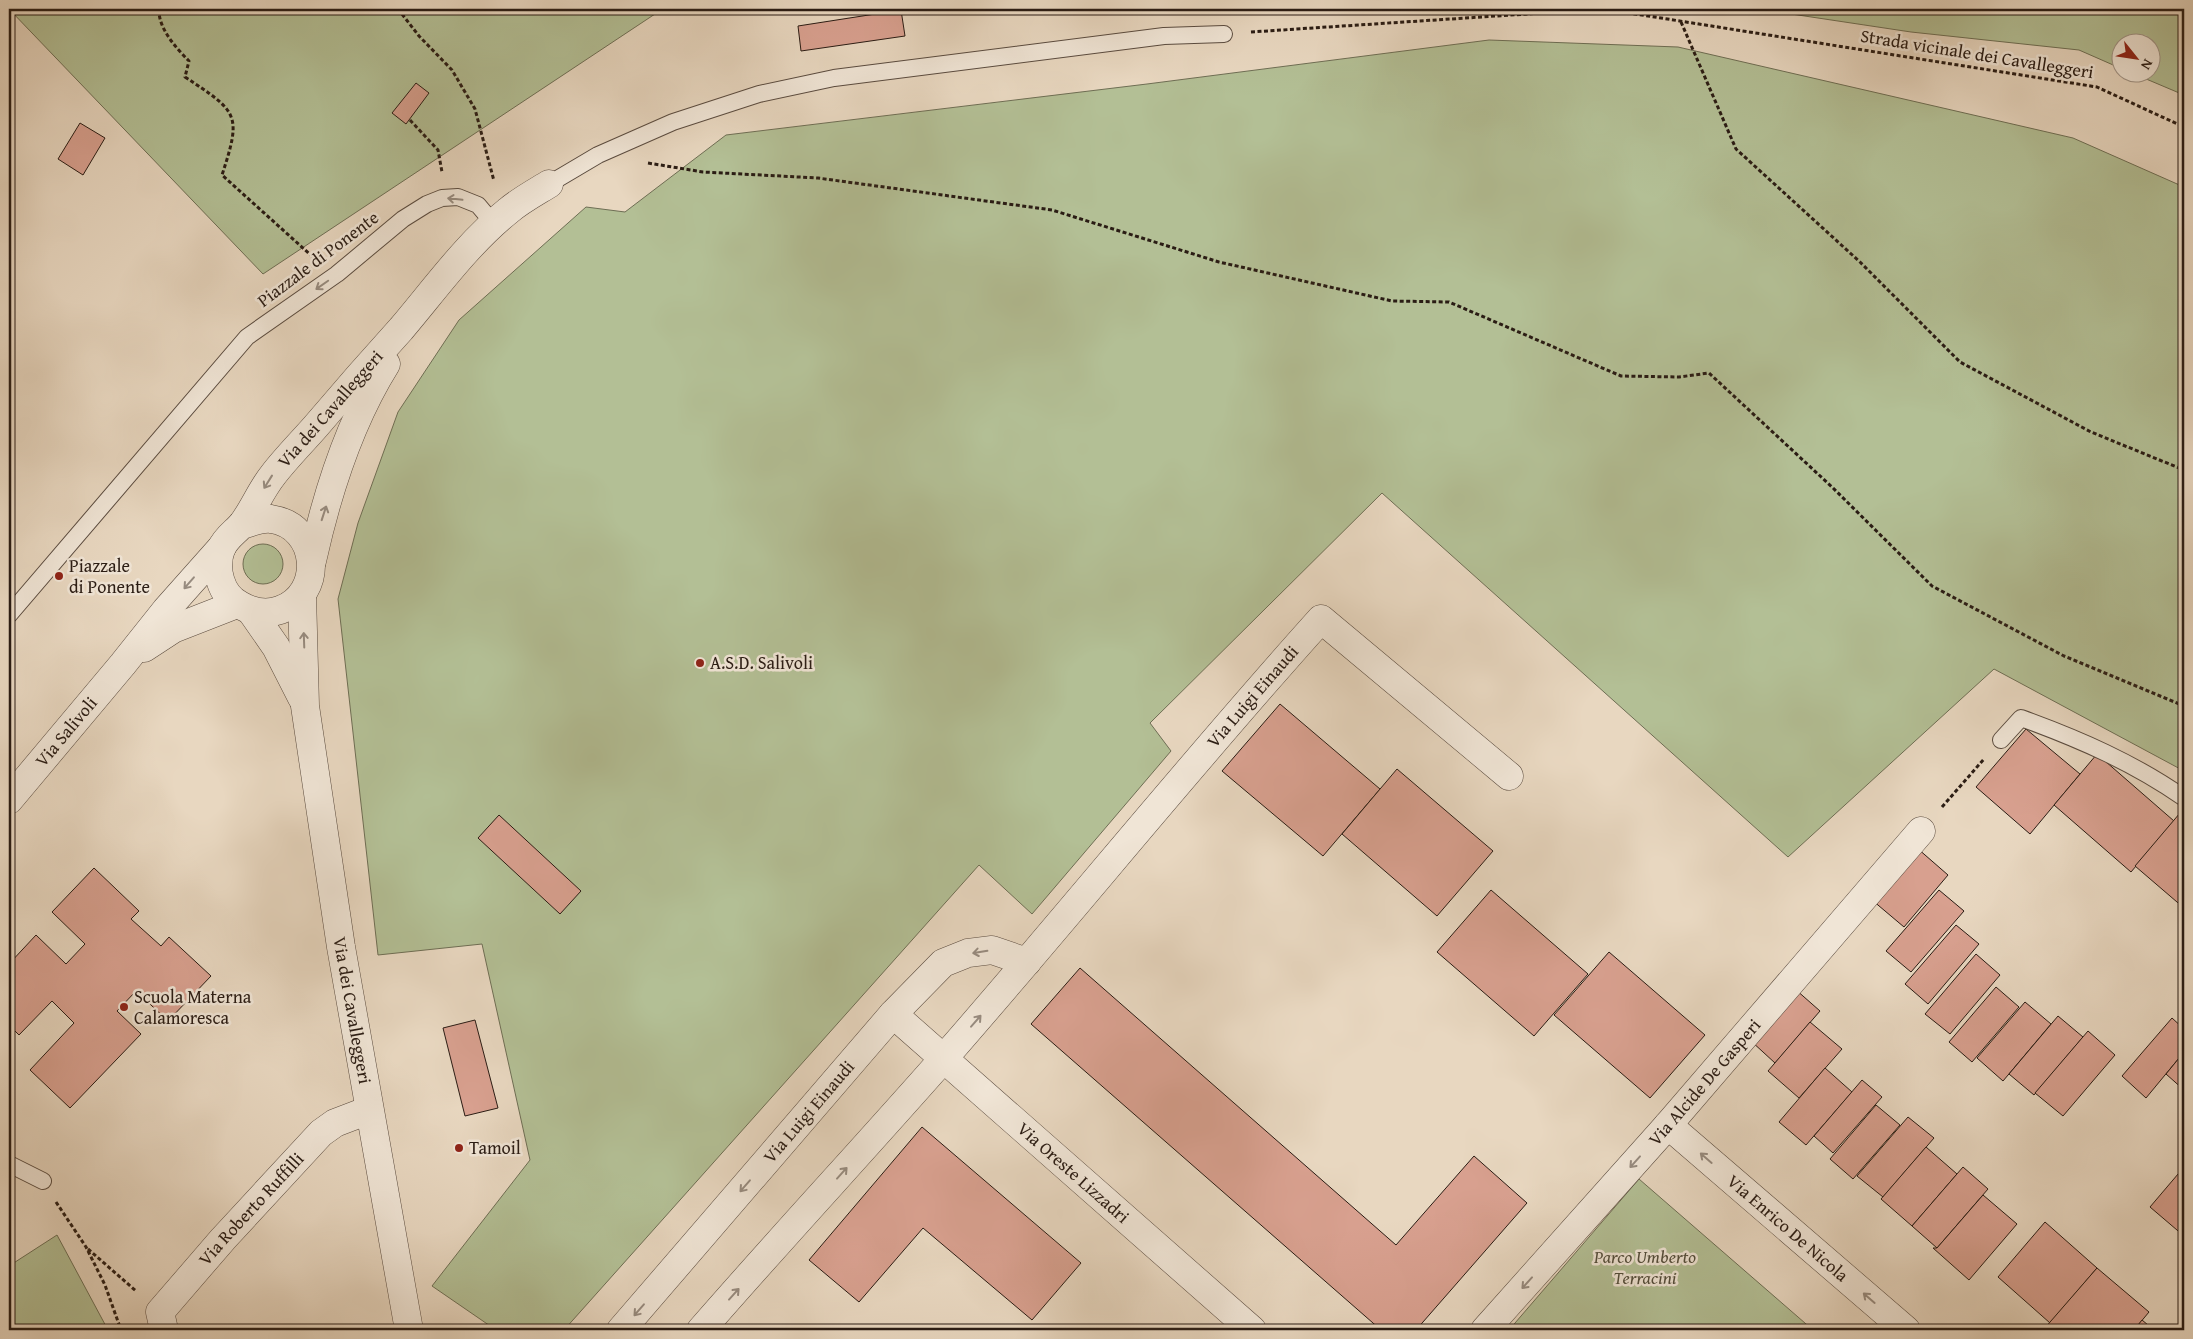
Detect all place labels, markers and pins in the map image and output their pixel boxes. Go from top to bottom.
place label: Piazzale di Ponente [69,552,150,600]
marker: Piazzale di Ponente [53,570,65,582]
place label: A.S.D. Salivoli [710,649,813,676]
marker: A.S.D. Salivoli [694,657,706,669]
place label: Scuola Materna Calamoresca [134,983,252,1031]
marker: Scuola Materna Calamoresca [118,1001,130,1013]
place label: Tamoil [469,1134,521,1161]
marker: Tamoil [453,1142,465,1154]

